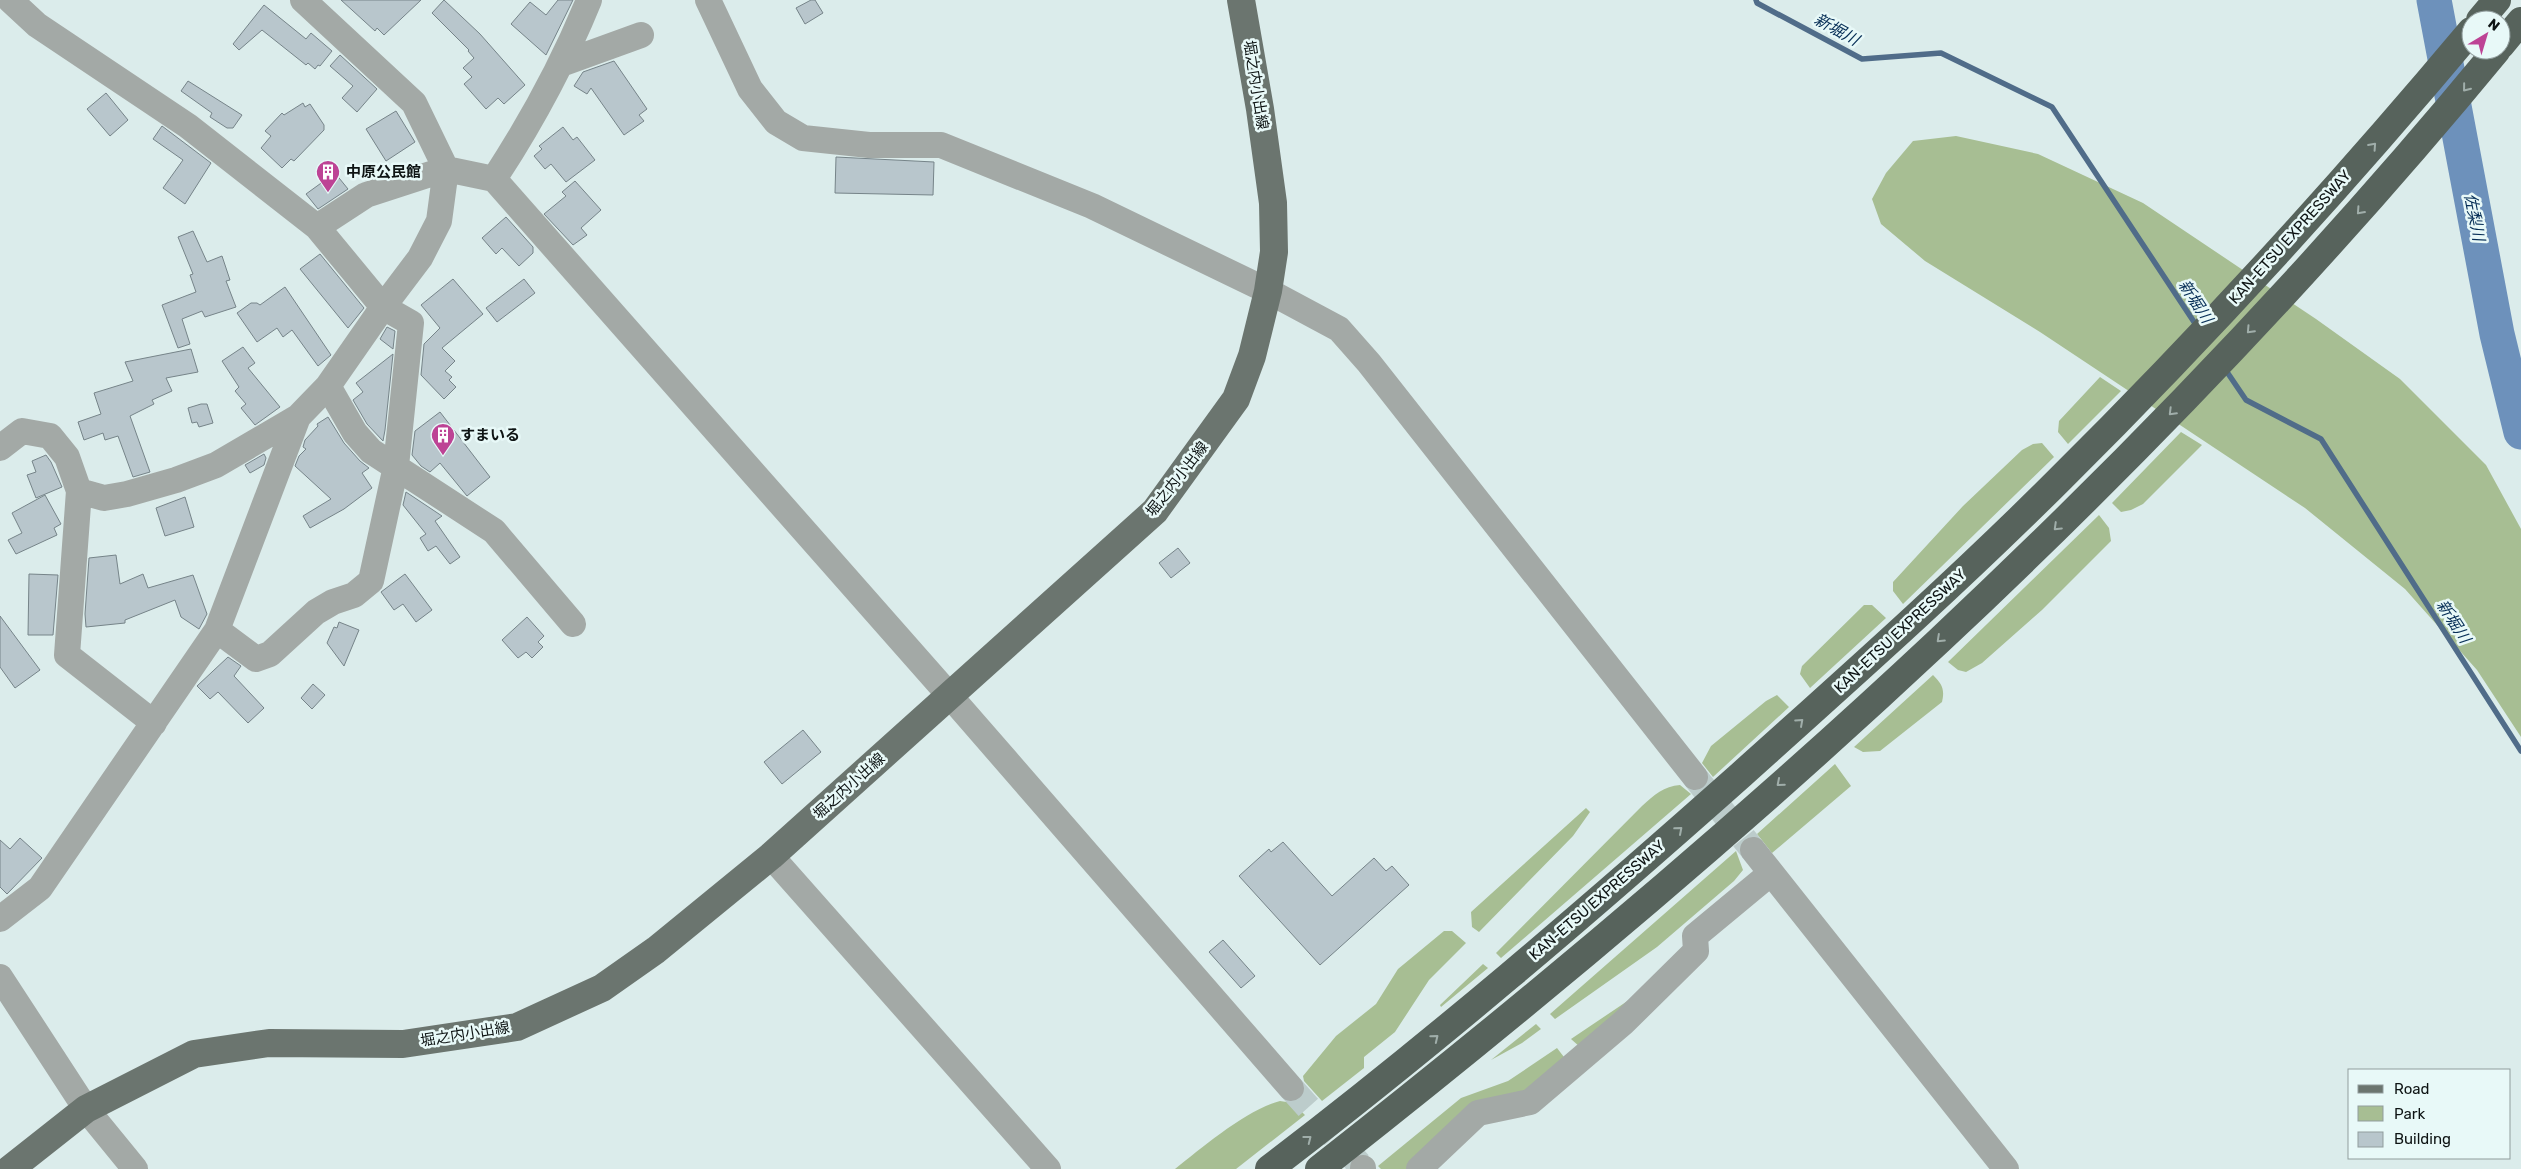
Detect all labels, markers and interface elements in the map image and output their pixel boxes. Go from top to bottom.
water label: 新堀川 [1811,9,1864,50]
north arrow [2461,10,2511,60]
text: N [2484,15,2503,35]
street label: 堀之内小出線 [1240,39,1272,131]
one-way arrow [2463,82,2472,91]
one-way arrow [2367,142,2376,151]
building icon: 中原公民館 [315,159,341,193]
place label: 中原公民館 [346,163,421,181]
street label: KAN-ETSU EXPRESSWAY [2225,166,2355,308]
water label: 佐梨川 [2461,192,2489,244]
one-way arrow [2357,205,2366,214]
water label: 新堀川 [2175,276,2218,328]
one-way arrow [2247,325,2256,334]
one-way arrow [2169,406,2178,415]
building icon: すまいる [430,422,456,456]
place label: すまいる [460,426,520,444]
street label: 堀之内小出線 [1142,438,1212,520]
one-way arrow [2054,521,2063,530]
street label: KAN-ETSU EXPRESSWAY [1830,565,1970,697]
water label: 新堀川 [2433,596,2476,648]
one-way arrow [1936,633,1945,642]
one-way arrow [1794,719,1803,728]
street label: 堀之内小出線 [810,749,888,823]
one-way arrow [1777,777,1786,786]
one-way arrow [1673,827,1682,836]
street label: KAN-ETSU EXPRESSWAY [1526,836,1669,964]
street label: 堀之内小出線 [419,1018,511,1050]
one-way arrow [1429,1035,1438,1043]
legend [2348,1069,2511,1159]
text: Road [2394,1080,2430,1098]
text: Park [2394,1105,2425,1123]
text: Building [2394,1130,2451,1148]
one-way arrow [1302,1137,1311,1145]

